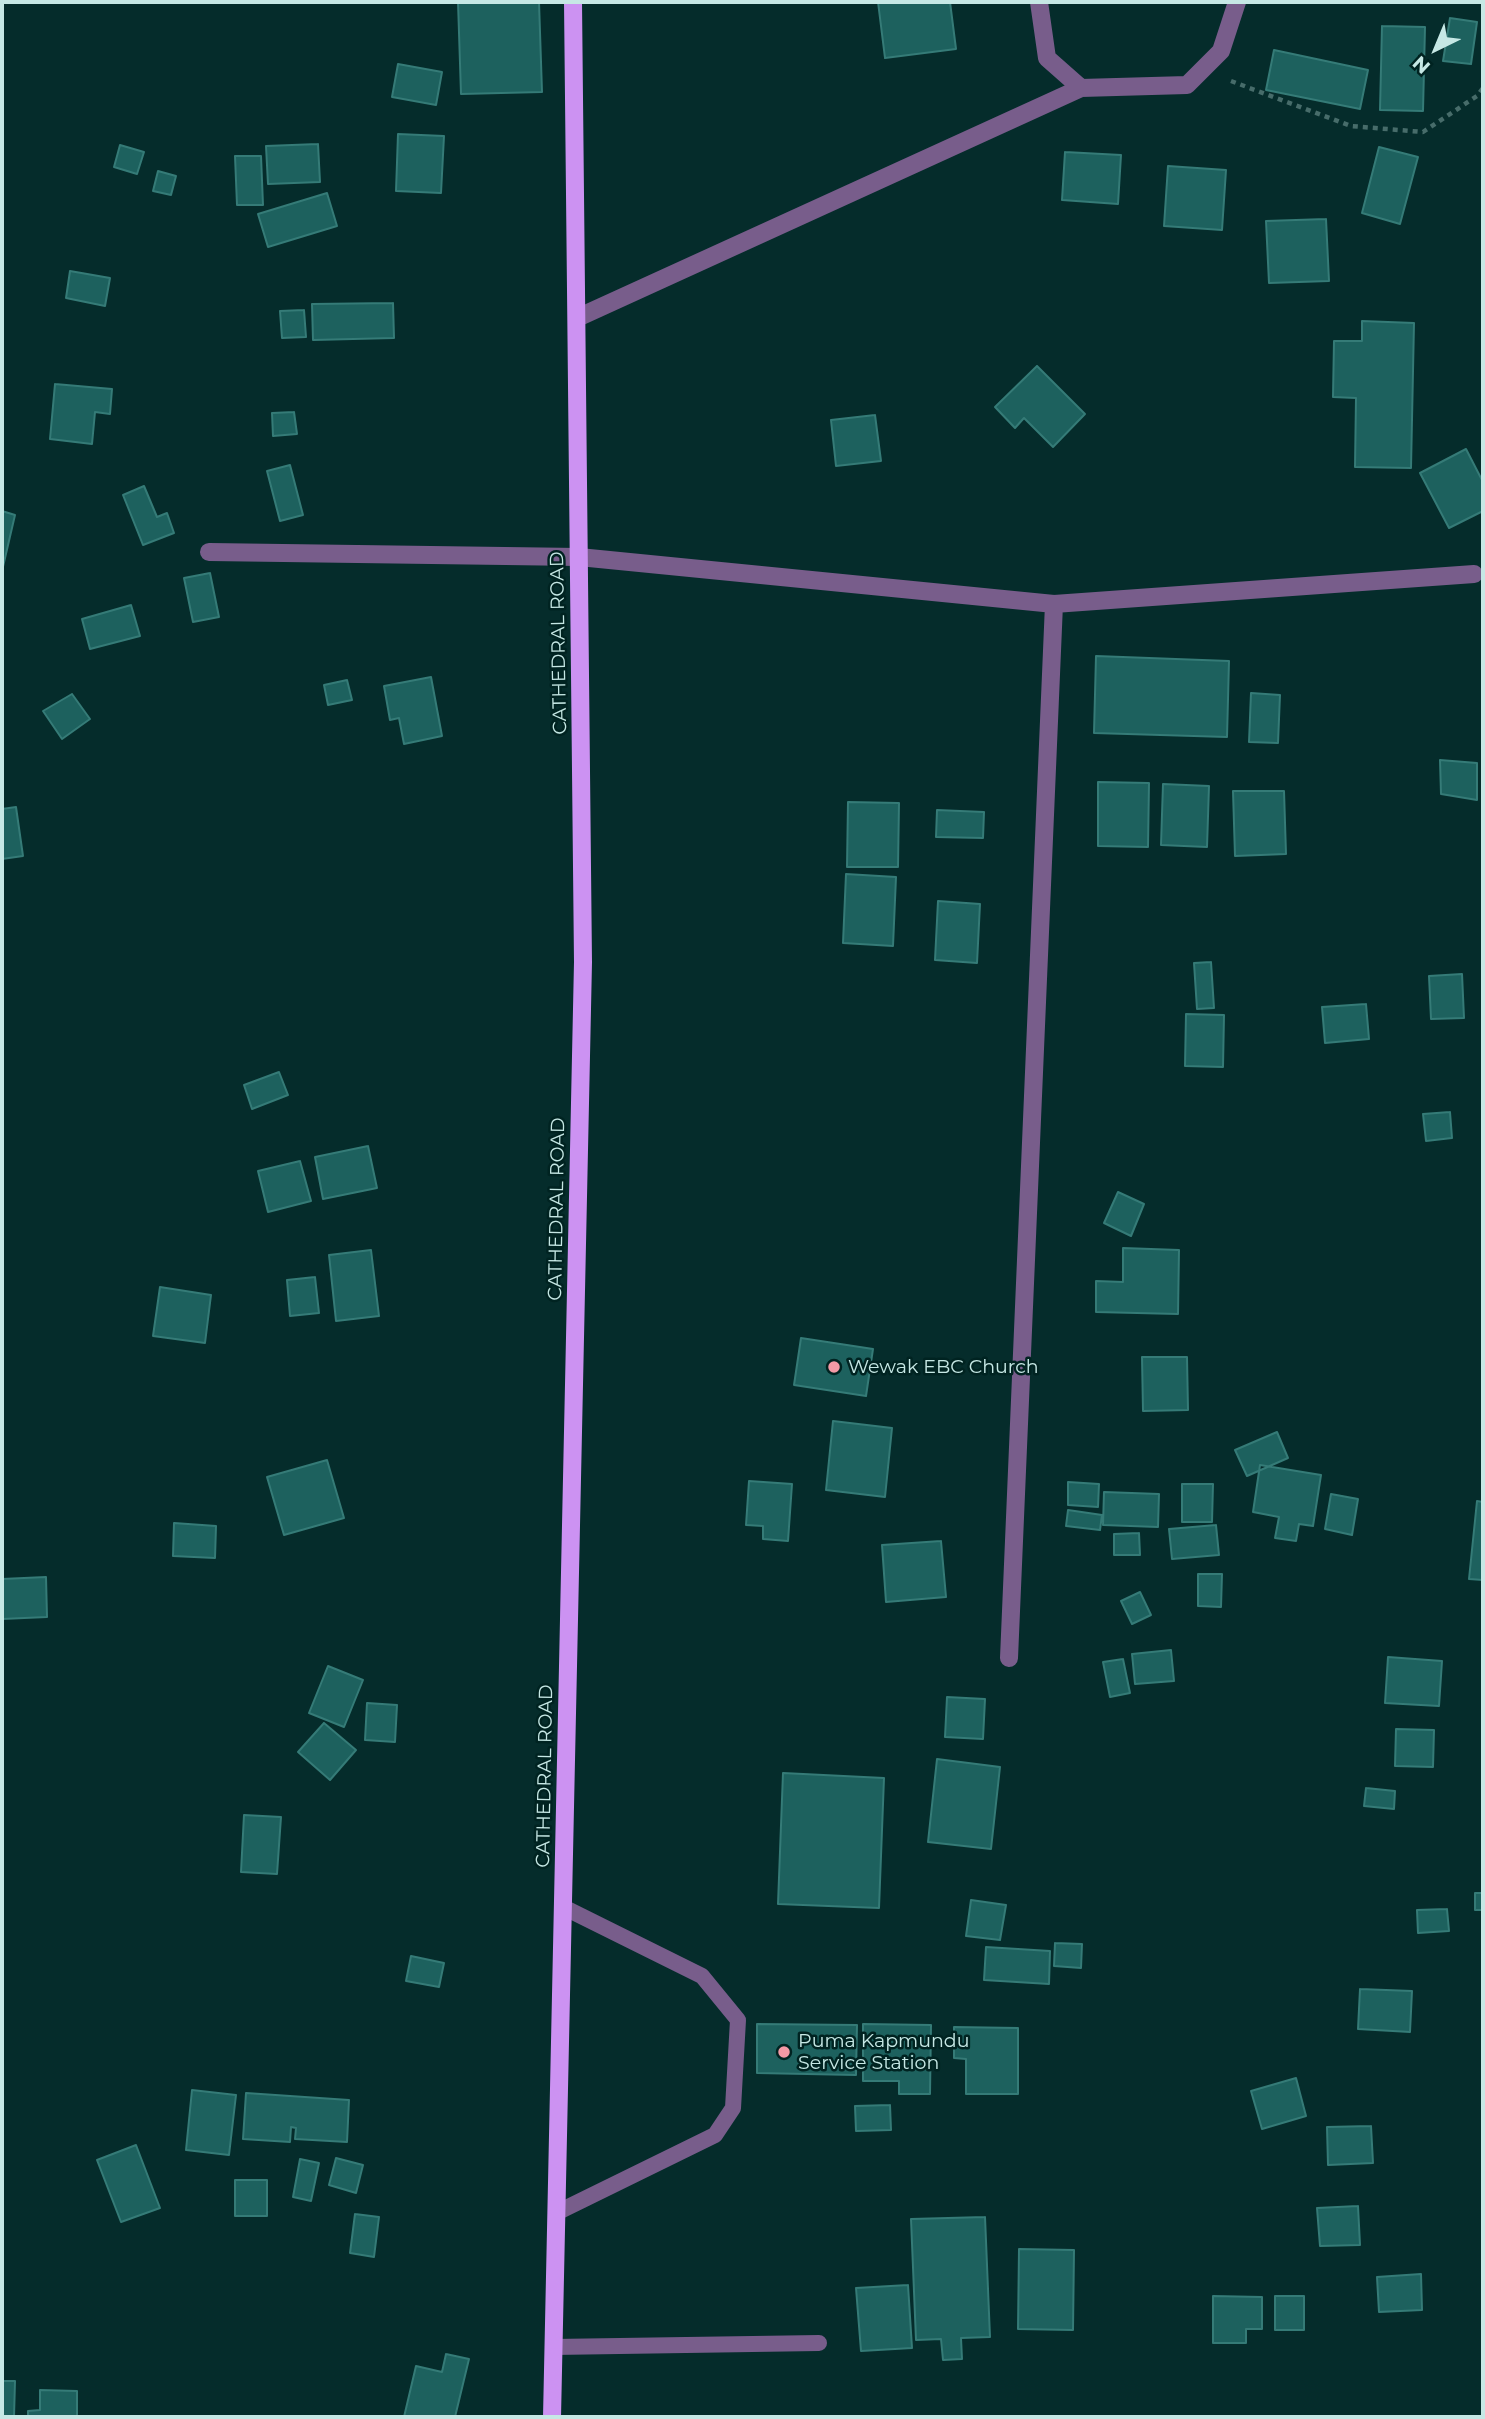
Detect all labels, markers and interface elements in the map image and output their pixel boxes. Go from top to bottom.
north arrow [1401,14,1471,84]
text: N [1408,51,1435,78]
street label: CATHEDRAL ROAD [546,551,572,735]
street label: CATHEDRAL ROAD [544,1117,570,1301]
place label: Wewak EBC Church [848,1356,1039,1378]
marker: Wewak EBC Church [826,1359,842,1375]
street label: CATHEDRAL ROAD [532,1684,558,1868]
place label: Puma Kapmundu Service Station [798,2030,970,2074]
marker: Puma Kapmundu Service Station [776,2044,792,2060]

